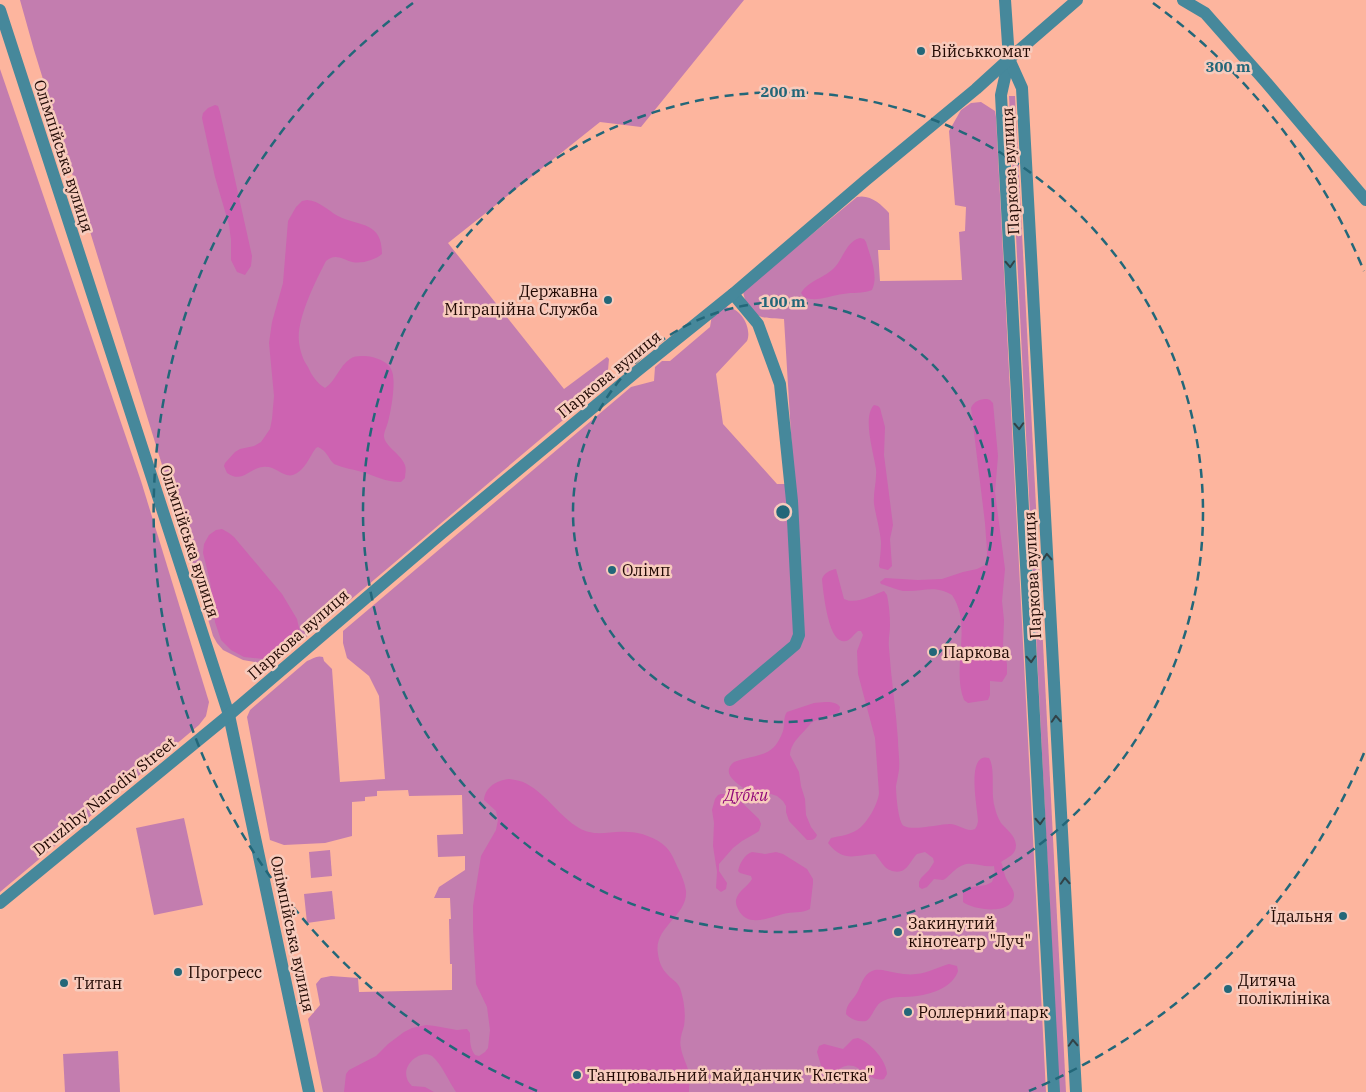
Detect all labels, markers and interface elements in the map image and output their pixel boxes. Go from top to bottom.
place label: Військкомат [931,41,1031,61]
marker: Військкомат [915,45,927,57]
text: 300 m [1205,57,1251,76]
street label: Олімпійська вулиця [30,77,98,235]
text: 200 m [760,82,806,101]
street label: Паркова вулиця [997,107,1023,235]
one-way arrow [1005,260,1016,268]
place label: Державна Міграційна Служба [444,281,598,319]
text: 100 m [760,292,806,311]
marker: Державна Міграційна Служба [602,294,614,306]
street label: Паркова вулиця [553,326,665,422]
one-way arrow [1013,423,1024,431]
street label: Олімпійська вулиця [156,462,224,620]
centre of rings [774,503,792,521]
street label: Паркова вулиця [1019,511,1045,639]
one-way arrow [1042,552,1053,560]
place label: Олімп [622,560,671,580]
marker: Олімп [606,564,618,576]
street label: Паркова вулиця [243,585,353,683]
place label: Паркова [943,642,1010,662]
marker: Паркова [927,646,939,658]
one-way arrow [1026,655,1037,663]
one-way arrow [1050,715,1061,723]
street label: Druzhby Narodiv Street [29,732,180,860]
park label: Дубки [722,785,768,805]
one-way arrow [1034,817,1045,825]
street label: Олімпійська вулиця [267,854,319,1014]
one-way arrow [1059,877,1070,885]
place label: Їдальня [1271,906,1333,926]
marker: Їдальня [1337,910,1349,922]
place label: Закинутий кінотеатр "Луч" [908,913,1031,951]
marker: Закинутий кінотеатр "Луч" [892,926,904,938]
place label: Прогресс [188,962,262,982]
marker: Прогресс [172,966,184,978]
place label: Дитяча поліклініка [1238,970,1330,1008]
place label: Титан [74,973,122,993]
marker: Титан [58,977,70,989]
marker: Дитяча поліклініка [1222,983,1234,995]
place label: Роллерний парк [918,1002,1049,1022]
marker: Роллерний парк [902,1006,914,1018]
one-way arrow [1068,1039,1079,1047]
place label: Танцювальний майданчик "Клєтка" [587,1065,873,1085]
marker: Танцювальний майданчик "Клєтка" [571,1069,583,1081]

